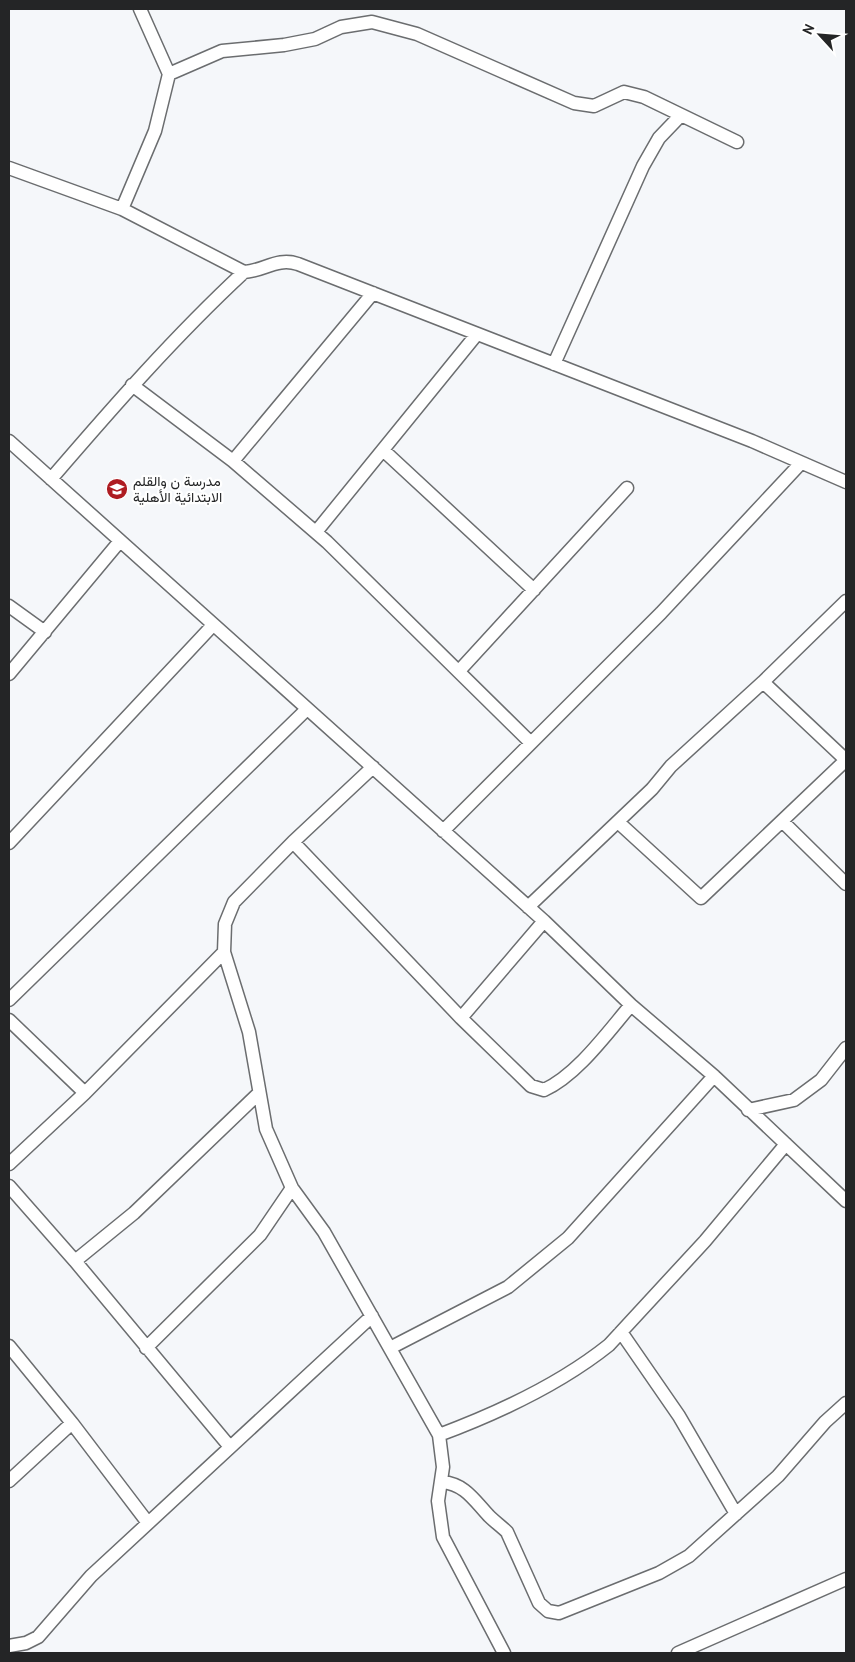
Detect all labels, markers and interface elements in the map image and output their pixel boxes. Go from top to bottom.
north arrow [795,10,845,60]
text: N [798,21,818,37]
place label: مدرسة ن والقلم الابتدائية الأهلية [133,472,222,506]
school or university icon: مدرسة ن والقلم الابتدائية الأهلية [105,477,129,501]

